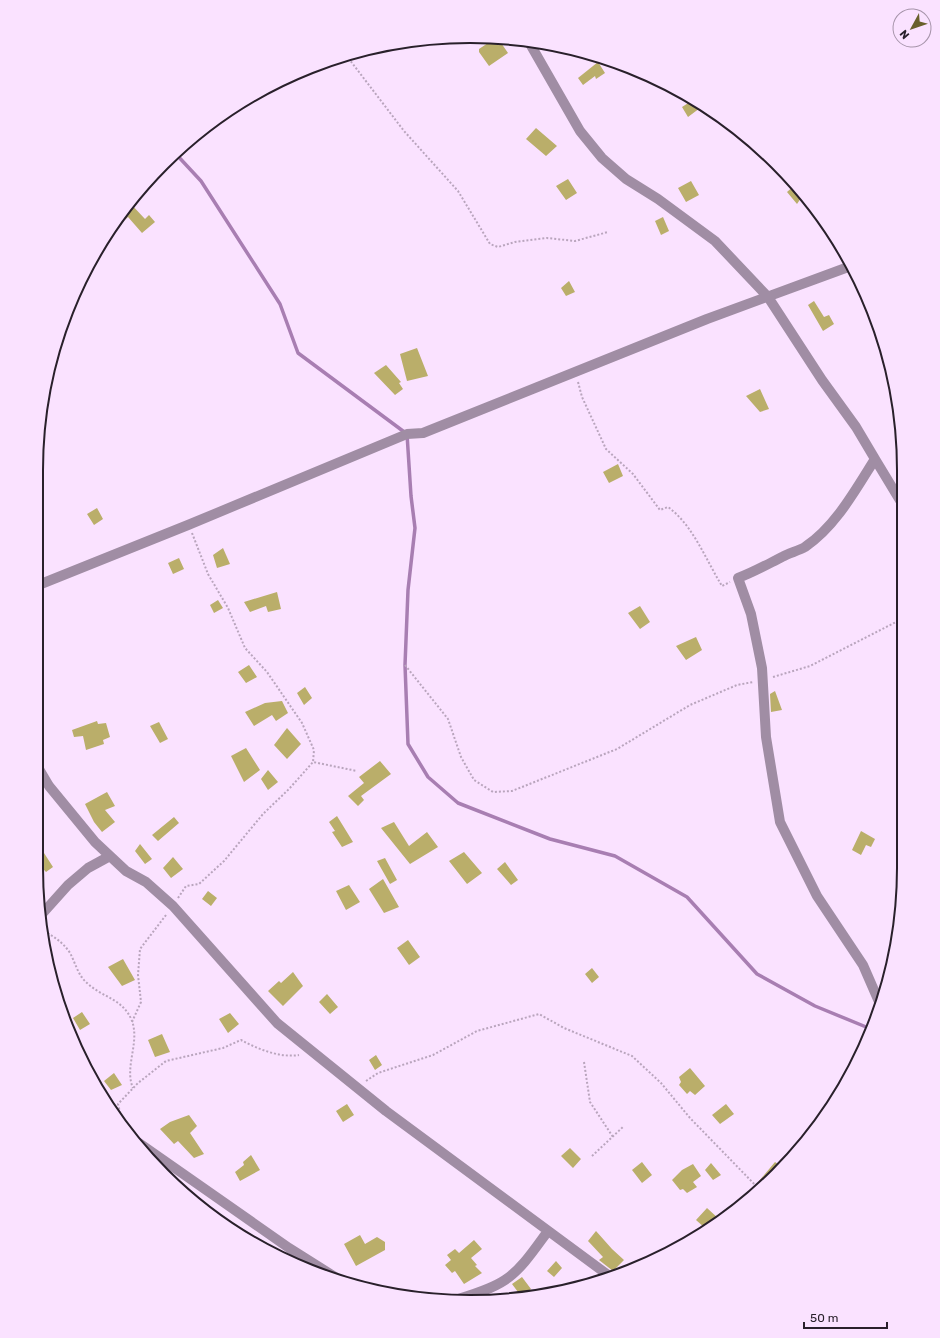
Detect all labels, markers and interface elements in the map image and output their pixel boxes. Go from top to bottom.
north arrow [892,8,932,48]
text: N [897,27,912,41]
scale bar [804,1304,887,1330]
text: 50 m [810,1311,838,1325]

